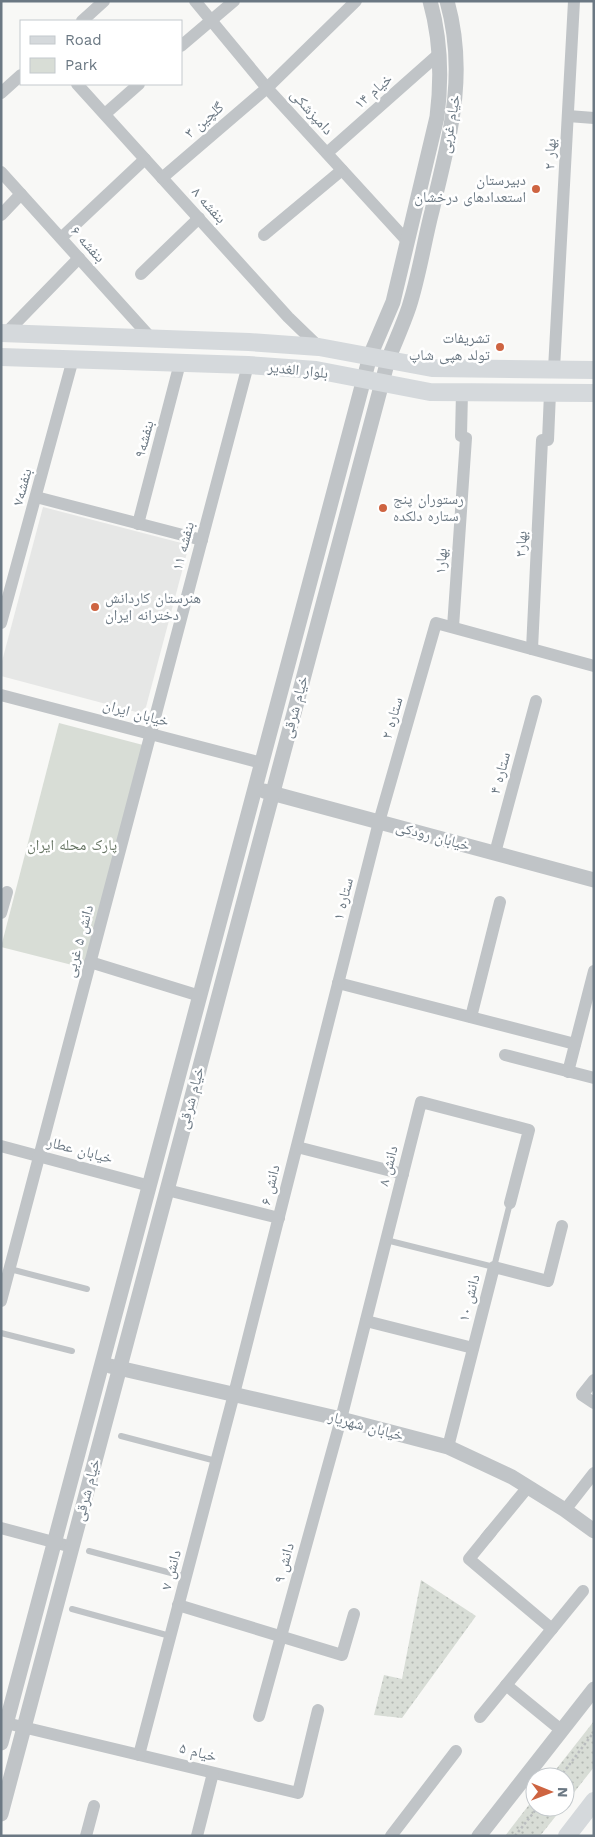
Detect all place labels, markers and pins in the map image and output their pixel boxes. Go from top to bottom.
place label: دبیرستان استعدادهای درخشان [414,171,526,207]
marker: دبیرستان استعدادهای درخشان [530,183,542,195]
place label: تشریفات تولد هپی شاپ [409,329,491,365]
marker: تشریفات تولد هپی شاپ [494,341,506,353]
place label: رستوران پنج ستاره دلکده [393,490,464,525]
marker: رستوران پنج ستاره دلکده [377,502,389,514]
place label: هنرستان کاردانش دخترانه ایران [105,589,201,625]
marker: هنرستان کاردانش دخترانه ایران [89,601,101,613]

